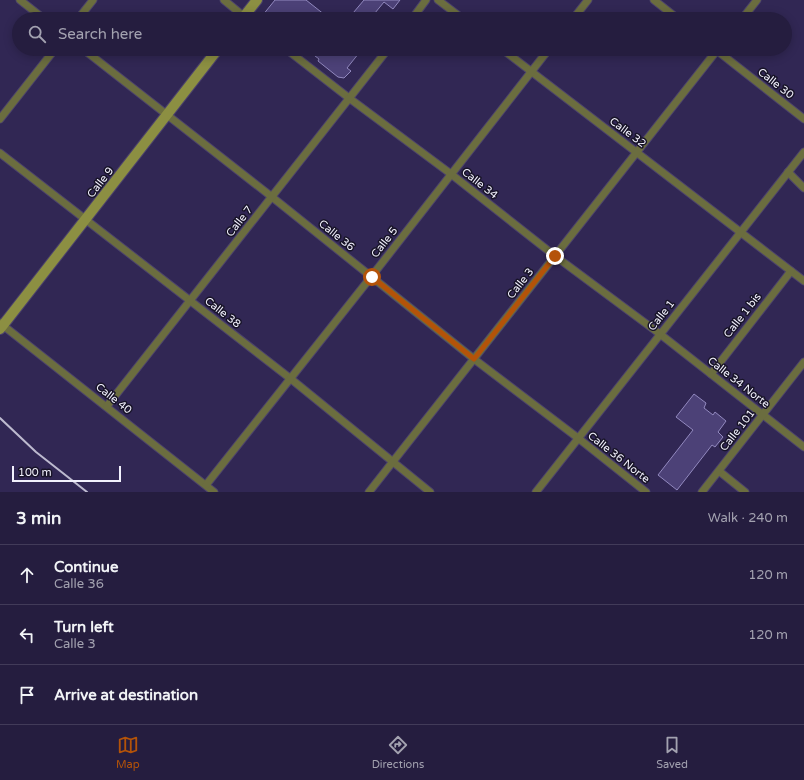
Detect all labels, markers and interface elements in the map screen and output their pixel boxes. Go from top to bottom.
search box [12,12,792,56]
icon: search [26,23,48,45]
text: Search here [58,25,142,43]
street label: Calle 30 [755,65,796,102]
street label: Calle 32 [607,115,649,150]
street label: Calle 9 [84,164,116,200]
street label: Calle 34 [459,165,500,202]
street label: Calle 7 [223,203,255,239]
street label: Calle 36 [316,217,357,254]
street label: Calle 5 [368,224,400,260]
route end [546,247,564,265]
street label: Calle 3 [504,265,536,301]
route start [363,268,381,286]
street label: Calle 1 bis [721,290,764,340]
street label: Calle 38 [202,294,243,331]
street label: Calle 1 [645,297,677,333]
street label: Calle 34 Norte [705,354,772,411]
street label: Calle 40 [93,380,134,417]
street label: Calle 101 [717,407,758,454]
street label: Calle 36 Norte [585,429,652,486]
scale bar [12,464,121,483]
text: 100 m [18,466,52,479]
text: 3 min [16,508,61,529]
text: Walk · 240 m [708,510,788,526]
text: Continue [54,558,118,576]
icon: ahead [16,564,38,586]
text: 120 m [748,567,788,583]
text: Calle 36 [54,576,104,592]
text: Turn left [54,618,114,636]
icon: left [16,624,38,646]
text: 120 m [748,627,788,643]
text: Calle 3 [54,636,96,652]
icon: arrive [16,684,38,706]
text: Arrive at destination [54,686,198,704]
tab: Map [116,734,140,771]
tab: Directions [372,734,424,771]
tab: Saved [656,734,688,771]

